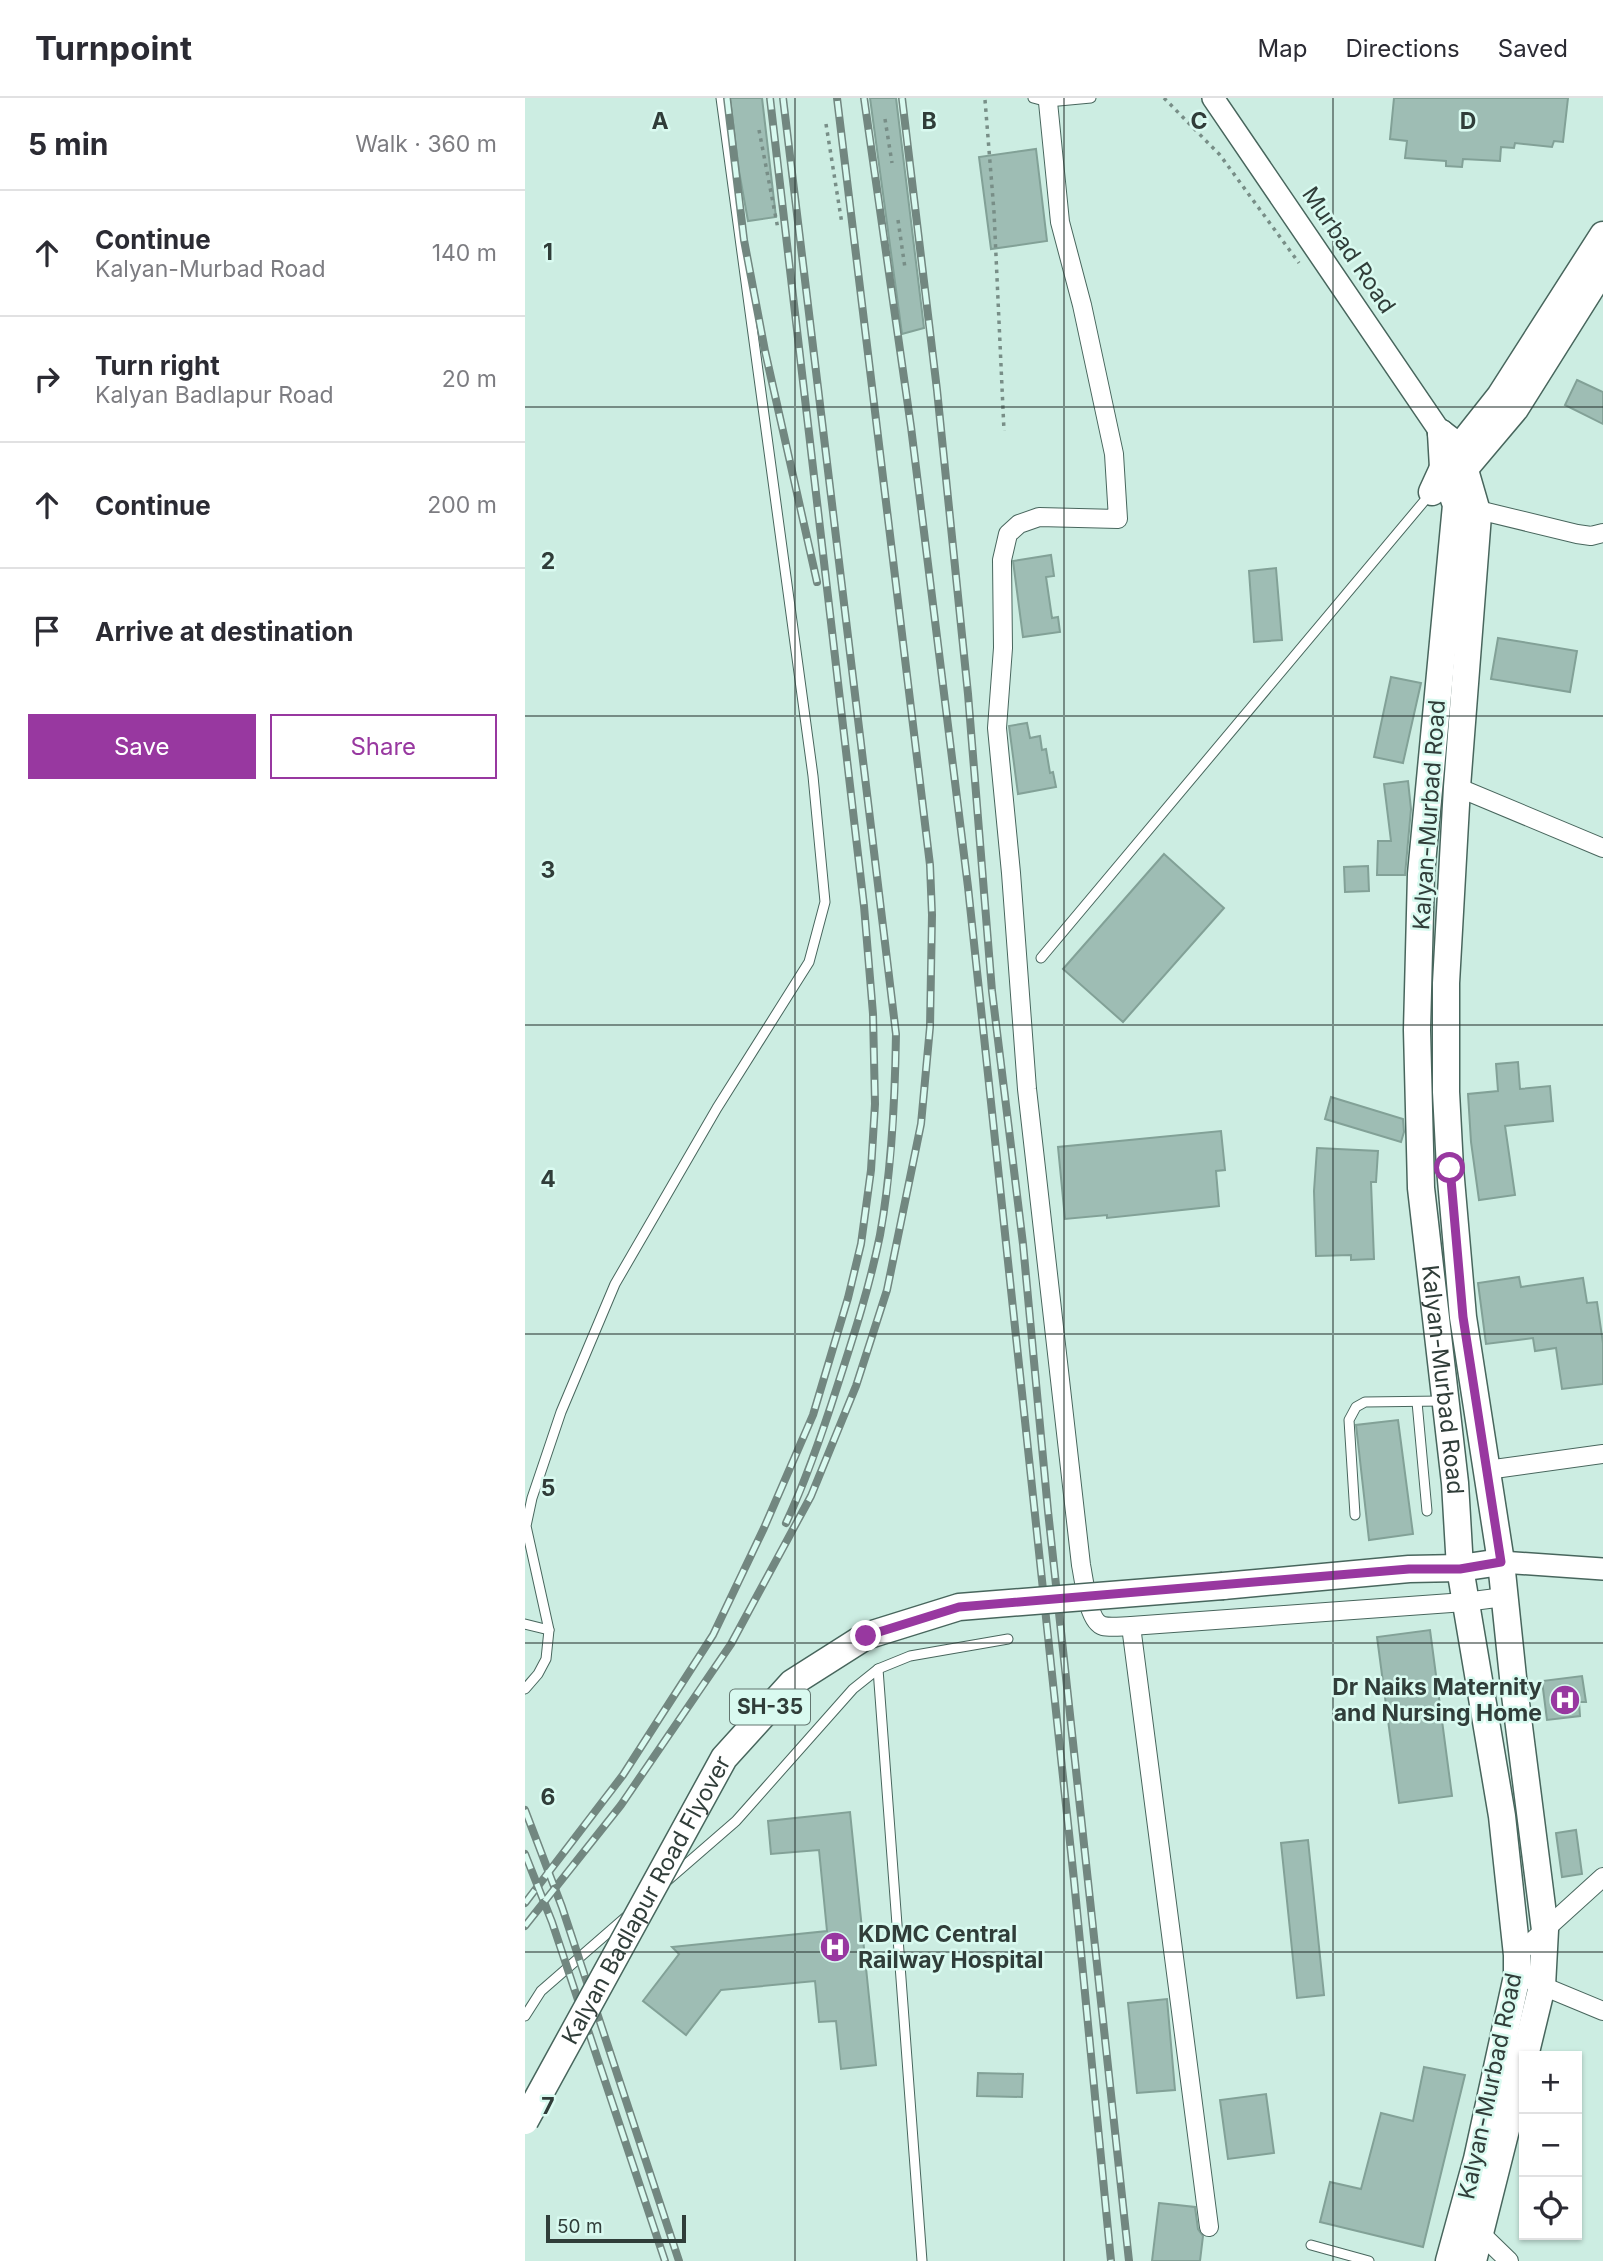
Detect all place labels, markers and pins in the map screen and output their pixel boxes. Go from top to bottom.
place label: Dr Naiks Maternity and Nursing Home [1332,1673,1542,1727]
hospital icon: Dr Naiks Maternity and Nursing Home [1548,1683,1582,1717]
place label: KDMC Central Railway Hospital [858,1920,1044,1974]
hospital icon: KDMC Central Railway Hospital [818,1930,852,1964]

